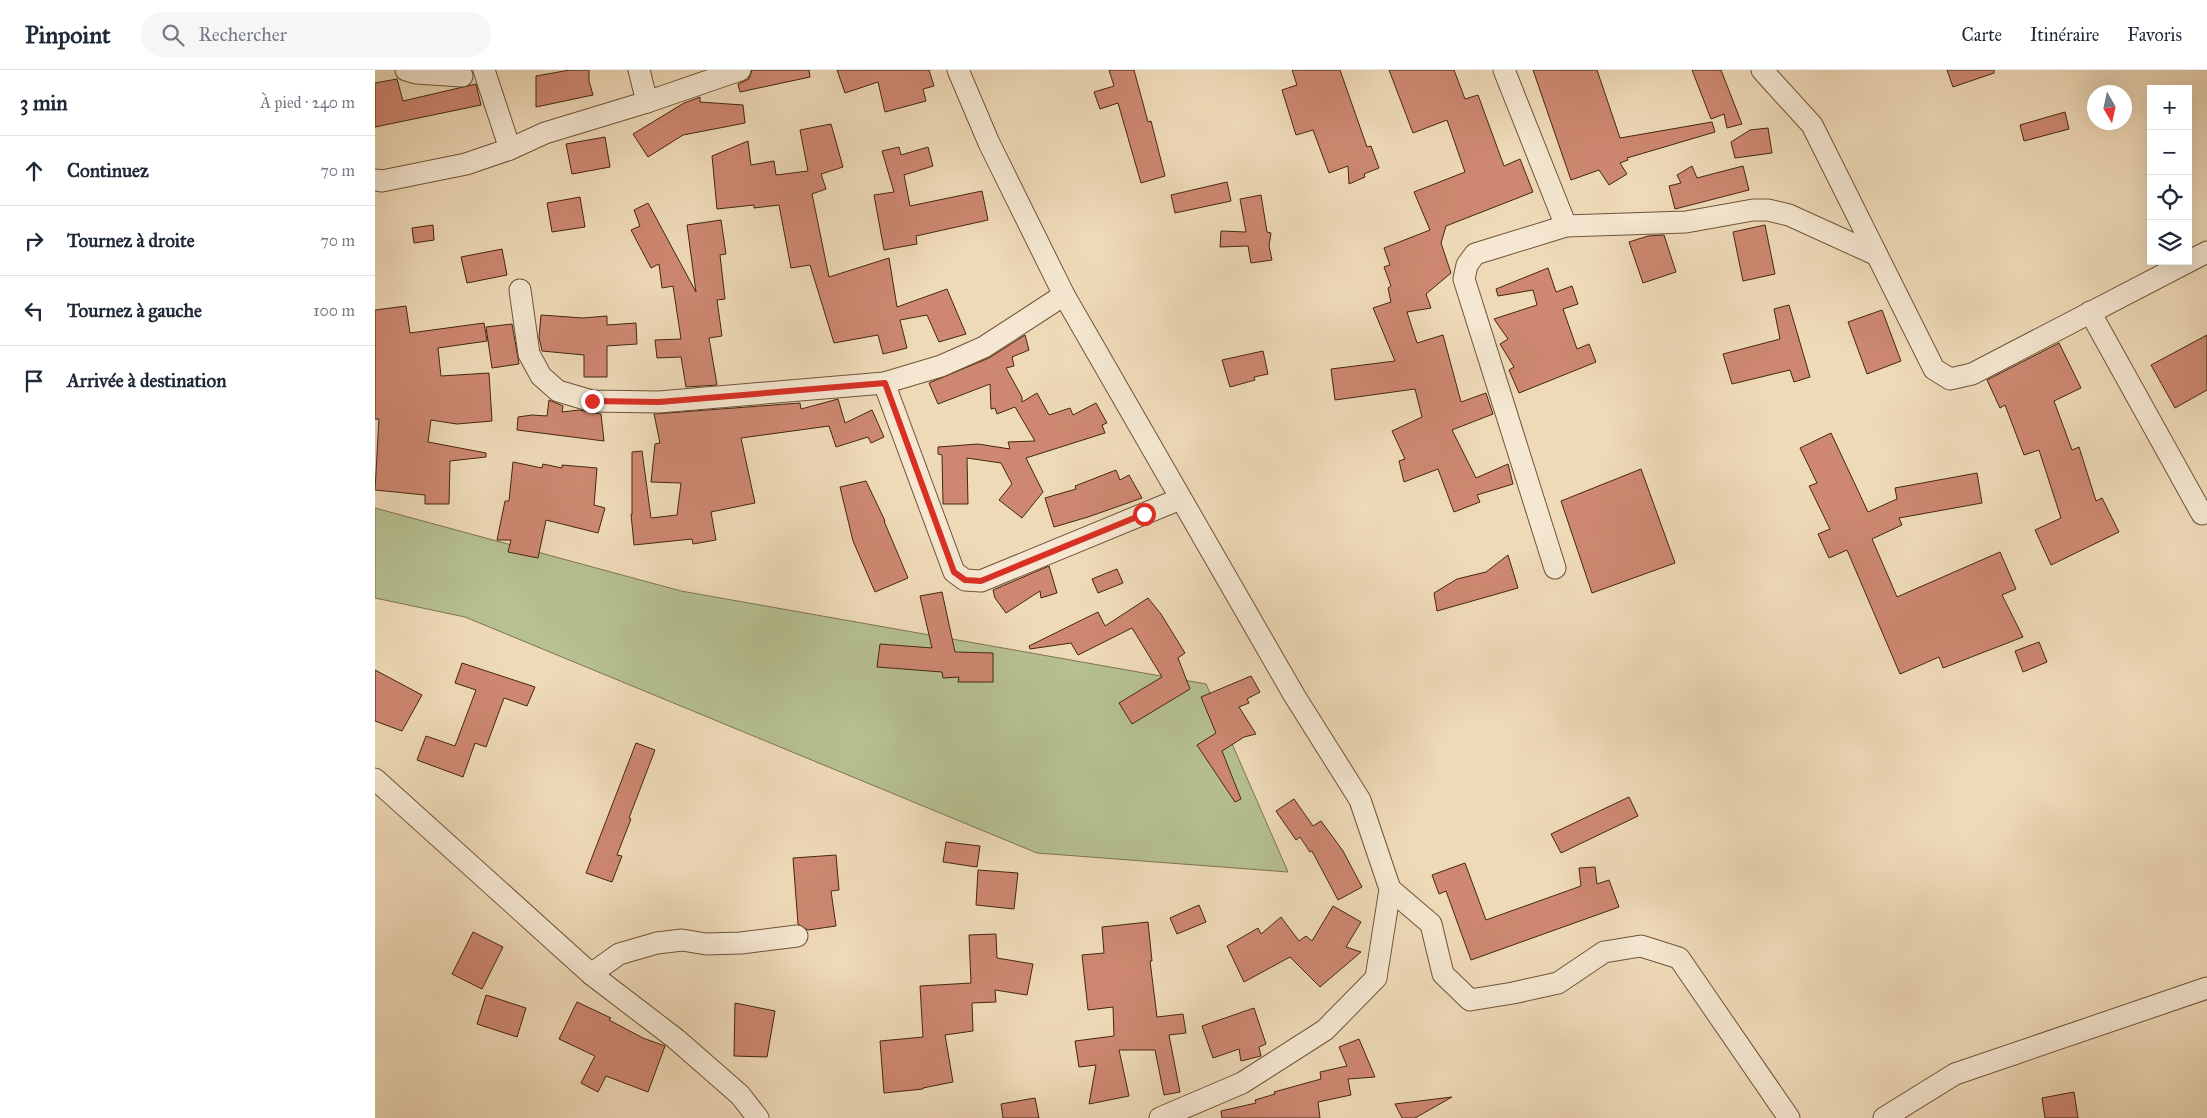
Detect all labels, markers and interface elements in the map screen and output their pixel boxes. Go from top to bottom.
search box [141,12,491,57]
text: Pinpoint [25,20,111,50]
icon: search [159,21,187,49]
text: Rechercher [199,23,287,46]
text: Carte [1962,24,2002,46]
text: Itinéraire [2030,24,2099,46]
text: Favoris [2127,24,2182,46]
north arrow [2087,85,2132,130]
map controls [2147,85,2192,265]
button: + [2147,85,2192,130]
text: 3 min [20,90,68,116]
text: À pied · 240 m [260,93,355,112]
button: − [2147,130,2192,175]
icon: ahead [20,157,48,185]
text: Continuez [67,159,149,182]
text: 70 m [320,161,355,180]
button: locate [2147,175,2192,220]
button: layers [2147,220,2192,265]
icon: right [20,227,48,255]
text: Tournez à droite [67,229,195,252]
text: 70 m [320,231,355,250]
icon: left [20,297,48,325]
text: Tournez à gauche [67,299,202,322]
text: 100 m [313,301,355,320]
icon: arrive [20,367,48,395]
text: Arrivée à destination [67,369,226,392]
route end [581,390,604,413]
route start [1133,503,1156,526]

